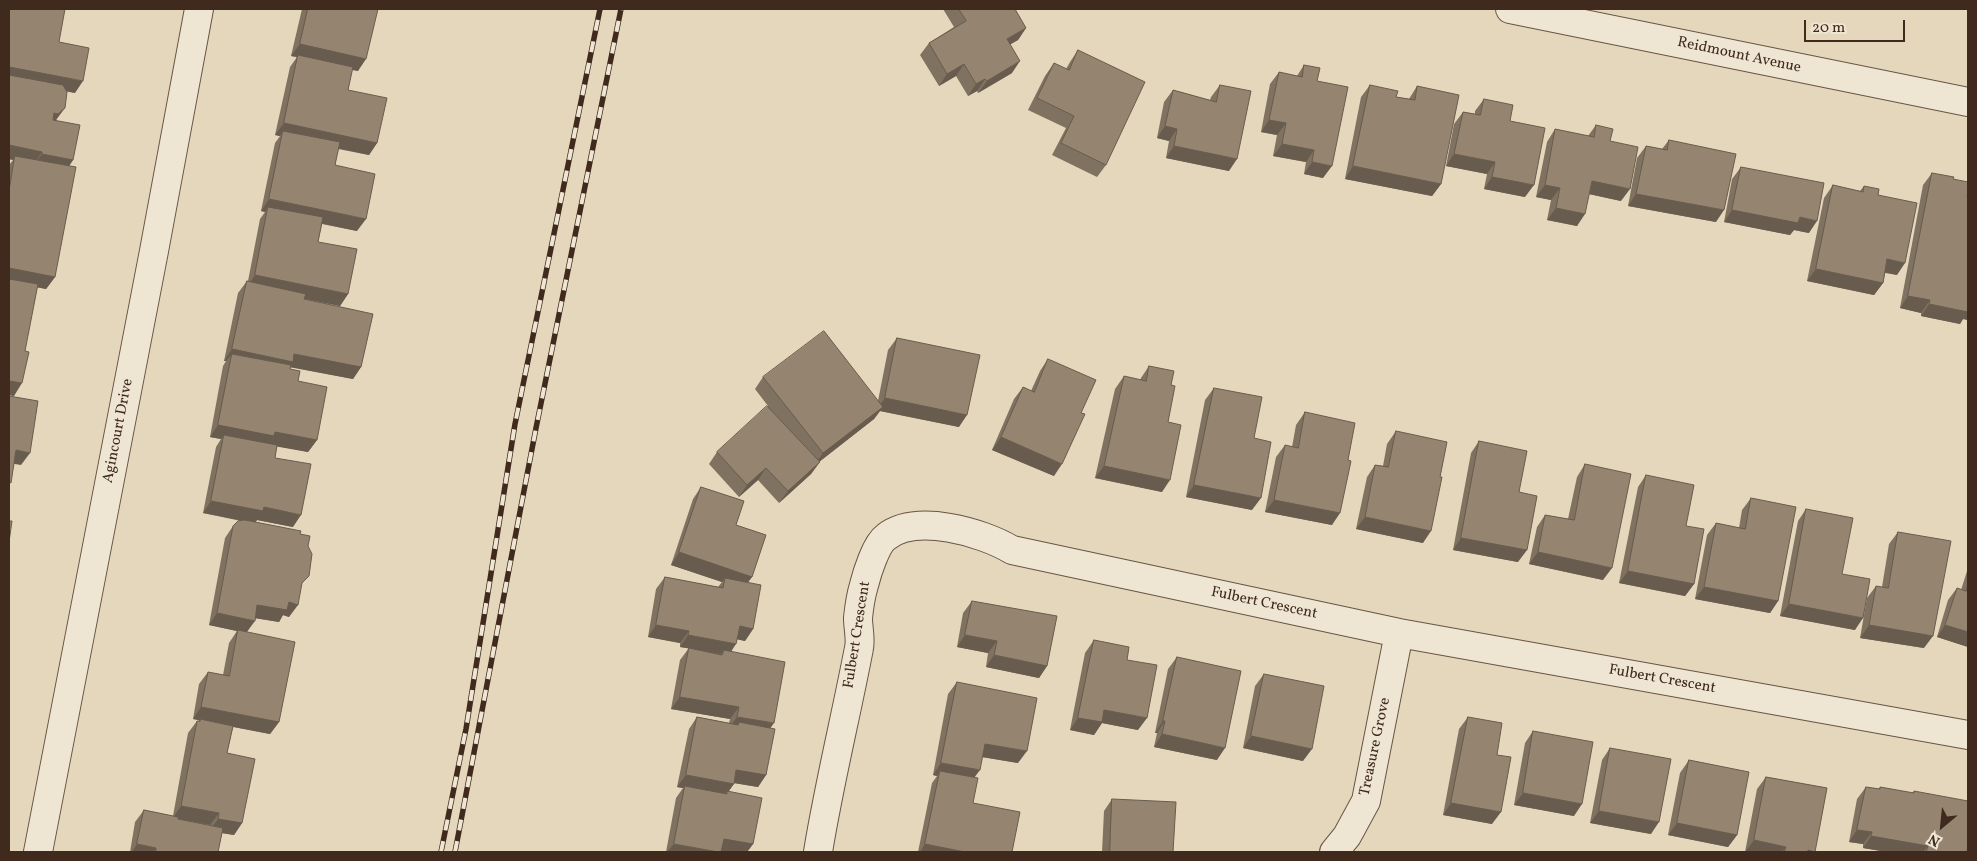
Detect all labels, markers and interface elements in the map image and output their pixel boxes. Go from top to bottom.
scale bar [1807,10,1908,42]
text: 20 m [1812,18,1845,39]
street label: Reidmount Avenue [1675,34,1803,78]
street label: Agincourt Drive [100,377,138,485]
street label: Fulbert Crescent [841,580,875,690]
street label: Fulbert Crescent [1209,584,1319,624]
street label: Fulbert Crescent [1607,662,1717,698]
street label: Treasure Grove [1357,696,1395,798]
north arrow [1917,801,1967,851]
text: N [1926,829,1944,850]

